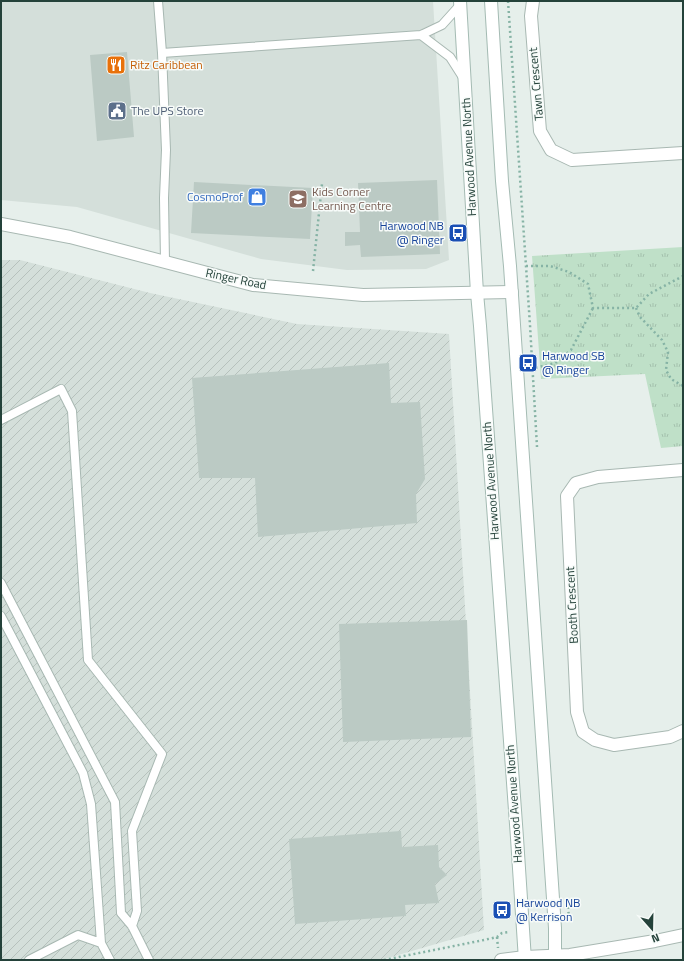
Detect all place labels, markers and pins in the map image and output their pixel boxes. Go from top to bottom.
restaurant icon: Ritz Caribbean [105,54,127,76]
place label: Ritz Caribbean [130,55,203,74]
public building icon: The UPS Store [106,100,128,122]
place label: The UPS Store [131,101,203,120]
place label: Kids Corner Learning Centre [312,182,391,215]
shop icon: CosmoProf [246,186,268,208]
place label: CosmoProf [187,187,243,206]
school or university icon: Kids Corner Learning Centre [287,188,309,210]
place label: Harwood NB @ Ringer [379,216,444,249]
bus stop icon: Harwood NB @ Ringer [447,222,469,244]
place label: Harwood SB @ Ringer [542,346,605,379]
bus stop icon: Harwood SB @ Ringer [517,352,539,374]
place label: Harwood NB @ Kerrison [516,893,581,926]
bus stop icon: Harwood NB @ Kerrison [491,899,513,921]

